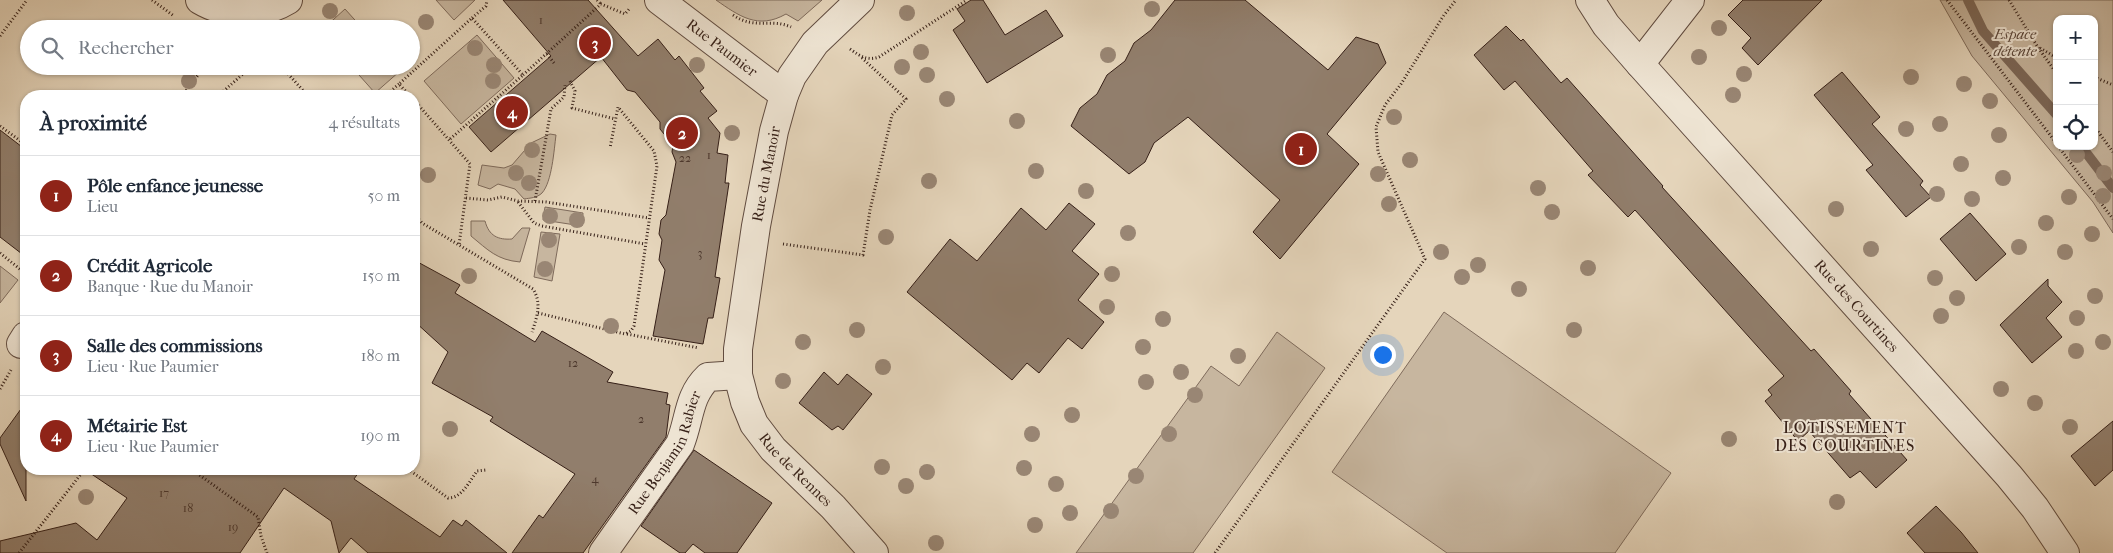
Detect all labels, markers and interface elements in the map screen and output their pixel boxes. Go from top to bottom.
house number: 1 [539,13,543,27]
street label: Rue Paumier [683,15,762,81]
map controls [2053,15,2098,150]
button: + [2053,15,2098,60]
search box [20,20,420,75]
pin: 3 [579,24,611,62]
park label: Espace détente [1993,25,2038,60]
icon: search [38,34,66,62]
text: Rechercher [78,37,174,59]
button: − [2053,60,2098,105]
pin: 4 [496,93,528,131]
button: locate [2053,105,2098,150]
text: À proximité [40,111,147,135]
text: 4 résultats [328,113,400,132]
pin: 2 [666,114,698,152]
street label: Rue du Manoir [748,124,784,223]
pin: 1 [1285,130,1317,168]
house number: 1 [707,148,711,162]
house number: 22 [679,151,691,165]
text: Pôle enfance jeunesse [87,175,263,197]
text: 1 [53,186,59,205]
text: 50 m [368,186,400,205]
text: Lieu [87,197,118,216]
house number: 3 [698,246,703,260]
text: Crédit Agricole [87,255,212,277]
street label: Rue des Courtines [1810,256,1903,356]
text: 2 [52,266,60,285]
text: 150 m [362,266,400,285]
text: Banque · Rue du Manoir [87,277,253,296]
text: Salle des commissions [87,335,262,357]
your location [1370,342,1396,368]
text: 3 [53,346,59,365]
text: 180 m [361,346,400,365]
house number: 12 [568,356,578,370]
text: Lieu · Rue Paumier [87,357,218,376]
street label: Rue Benjamin Rabier [624,387,705,518]
house number: 2 [638,412,644,426]
text: Métairie Est [87,415,187,437]
district label: LOTISSEMENT DES COURTINES [1775,418,1915,455]
text: 4 [51,426,61,445]
text: 190 m [360,426,400,445]
street label: Rue de Rennes [755,429,836,511]
text: Lieu · Rue Paumier [87,437,218,456]
house number: 4 [591,472,599,486]
house number: 17 [159,486,169,500]
house number: 18 [183,501,193,515]
house number: 19 [228,520,238,534]

